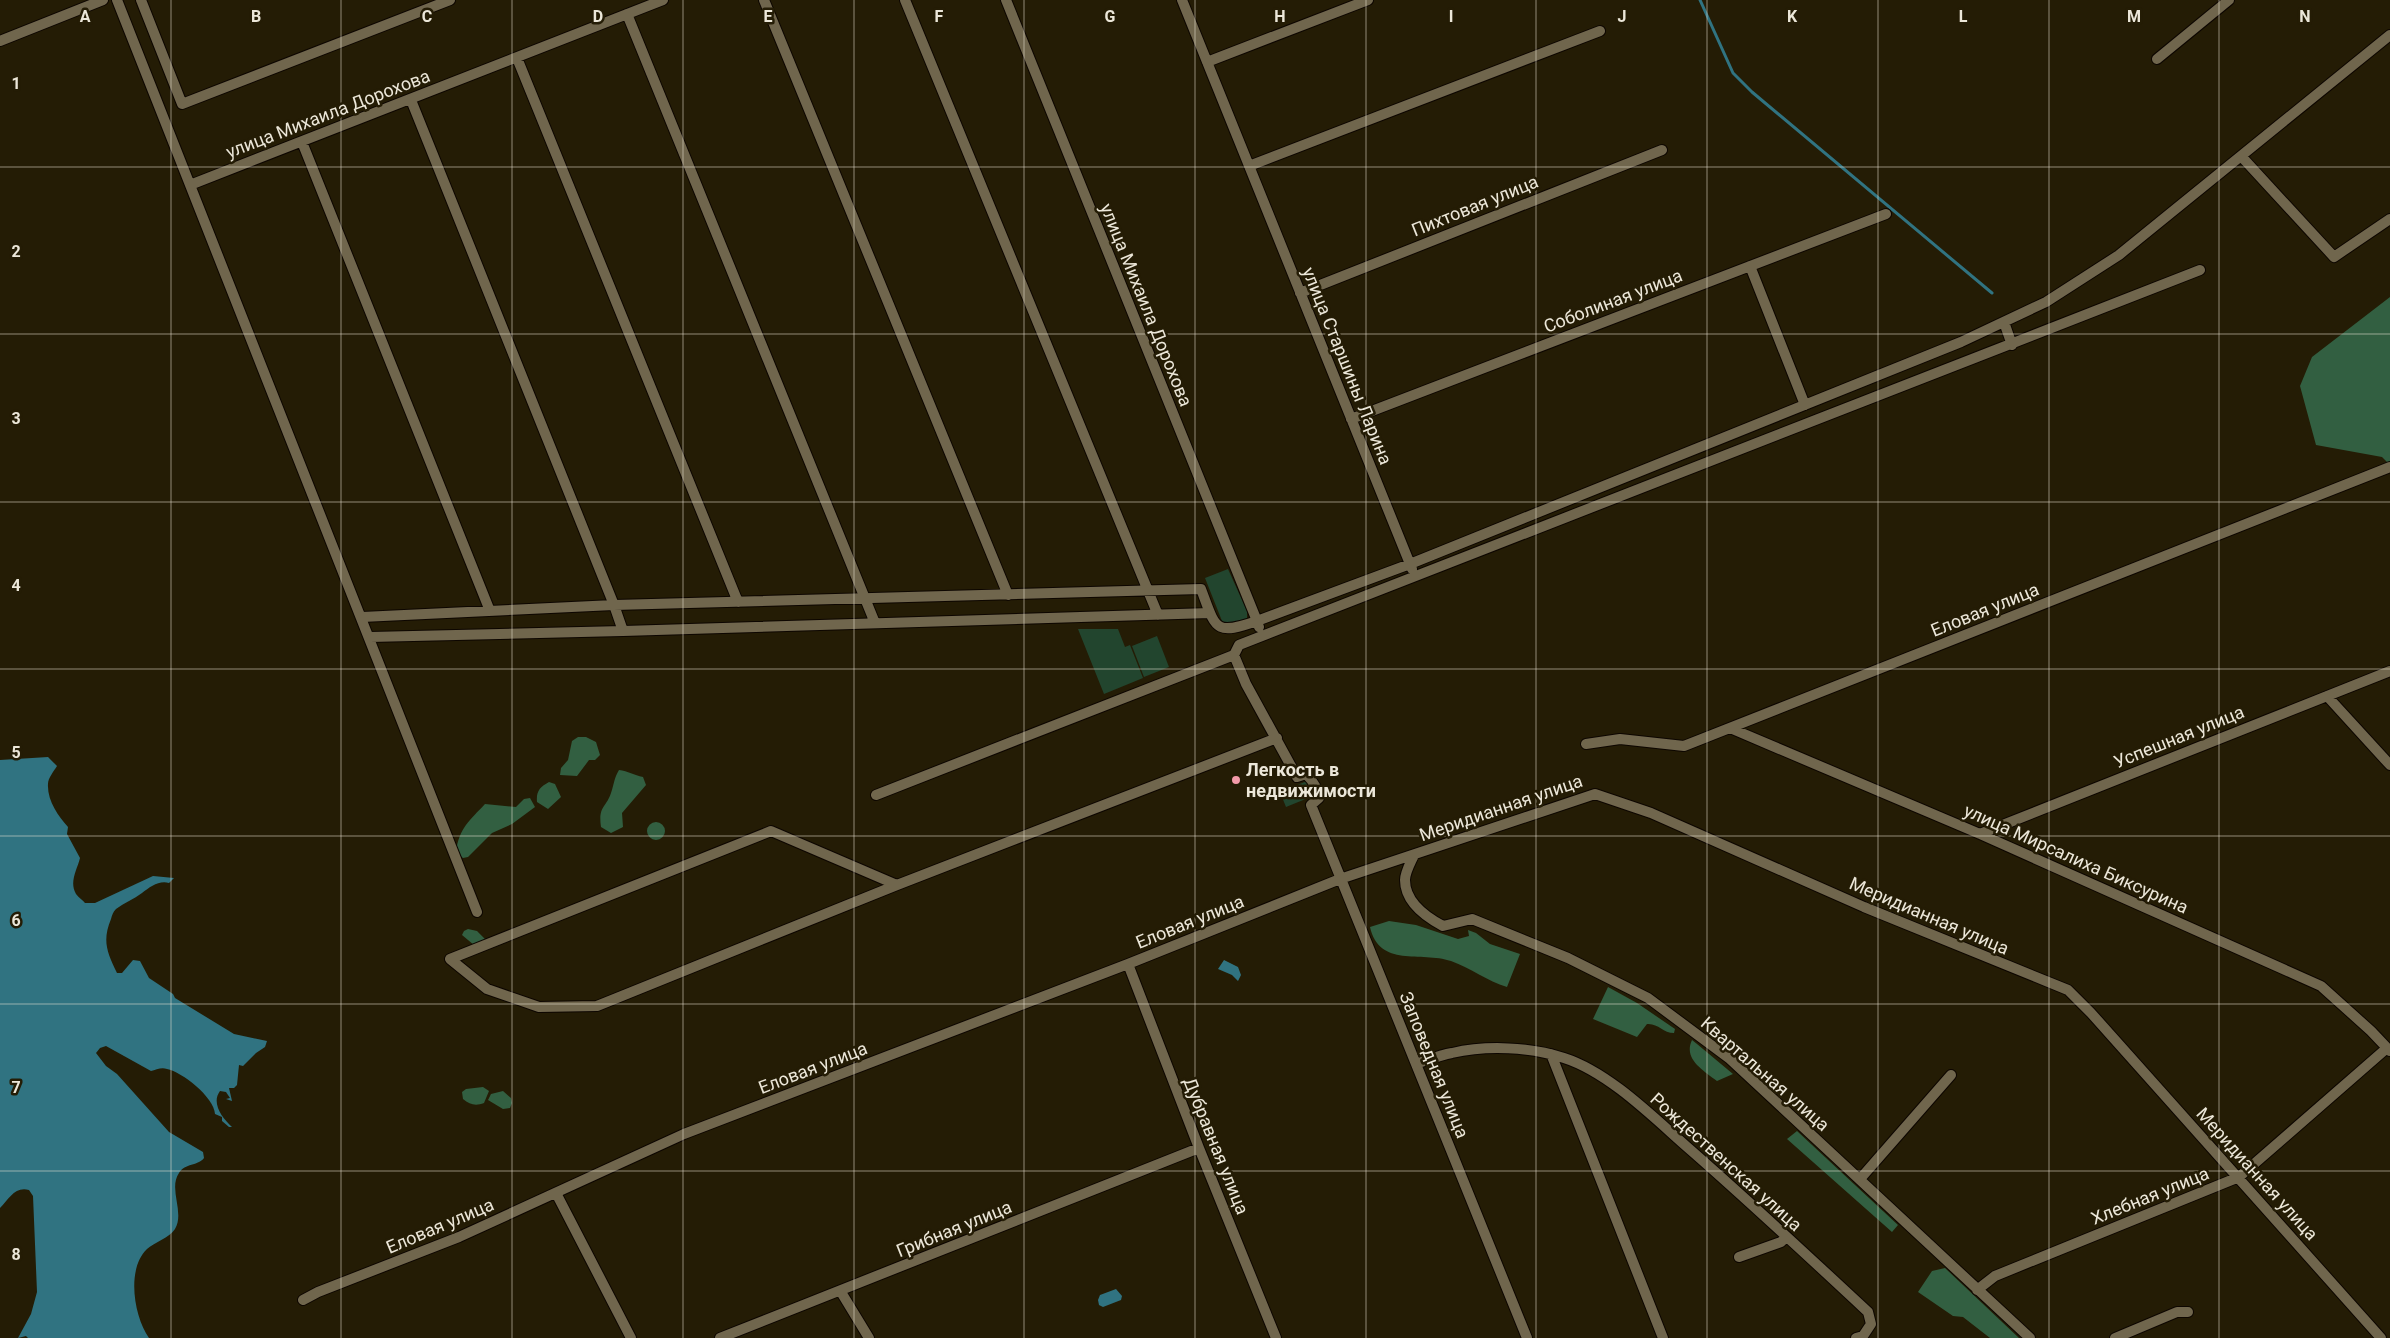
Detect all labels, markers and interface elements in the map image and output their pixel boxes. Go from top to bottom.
text: A [80,7,91,26]
text: B [251,7,261,26]
text: C [422,7,432,26]
text: D [593,7,603,26]
text: E [764,7,773,26]
text: F [935,7,944,26]
text: G [1105,7,1116,26]
text: H [1274,7,1286,26]
text: I [1449,7,1453,26]
text: J [1618,7,1626,26]
text: K [1787,7,1798,26]
text: L [1959,7,1968,26]
text: M [2127,7,2141,26]
text: N [2299,7,2311,26]
street label: улица Михаила Дорохова [223,65,433,162]
text: 1 [11,74,21,93]
street label: Пихтовая улица [1408,171,1541,240]
street label: улица Михаила Дорохова [1096,200,1197,409]
text: 2 [11,242,21,261]
street label: улица Старшины Ларина [1298,264,1397,468]
street label: Соболиная улица [1541,264,1685,337]
text: 3 [11,409,21,428]
text: 4 [11,576,21,595]
street label: Еловая улица [1928,578,2042,641]
street label: Успешная улица [2111,701,2247,772]
text: 5 [11,743,21,762]
place label: Легкость в недвижимости [1246,759,1376,801]
street label: Меридианная улица [1417,770,1585,845]
marker: Легкость в недвижимости [1230,774,1242,786]
street label: улица Мирсалиха Биксурина [1961,799,2192,918]
street label: Меридианная улица [1846,872,2012,959]
street label: Еловая улица [1133,890,1247,953]
text: 6 [11,911,21,930]
street label: Заповедная улица [1396,989,1473,1141]
street label: Квартальная улица [1697,1012,1834,1135]
street label: Еловая улица [755,1037,870,1098]
street label: Дубравная улица [1179,1074,1254,1217]
text: 7 [11,1078,21,1097]
street label: Рождественская улица [1646,1088,1806,1235]
street label: Меридианная улица [2192,1103,2322,1244]
street label: Хлебная улица [2088,1162,2212,1229]
street label: Еловая улица [383,1193,497,1258]
street label: Грибная улица [893,1196,1015,1261]
text: 8 [11,1245,21,1264]

